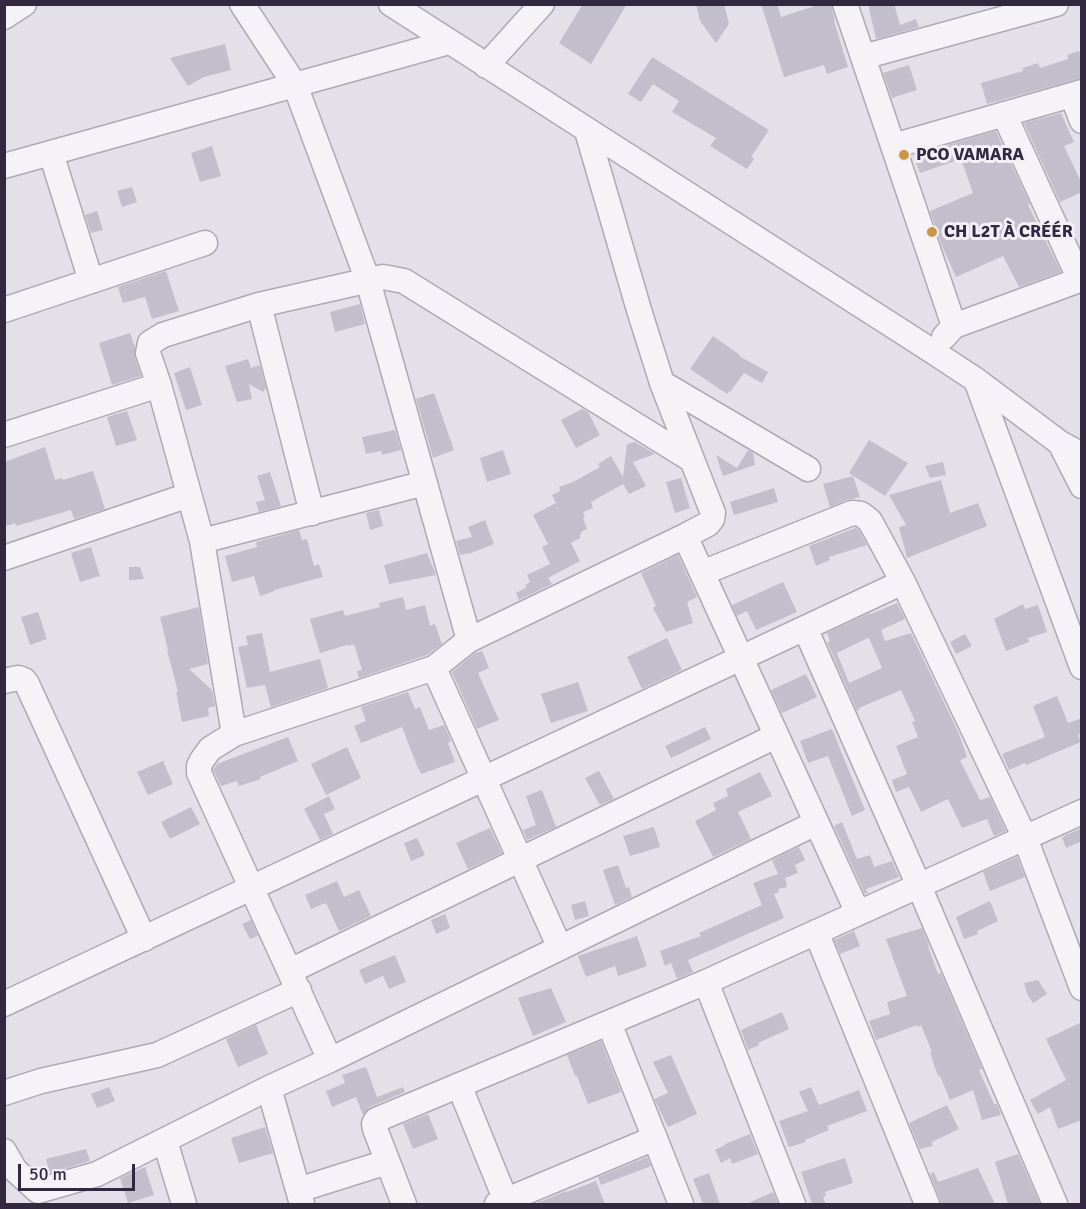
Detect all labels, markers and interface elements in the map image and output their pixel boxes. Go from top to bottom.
place label: PCO VAMARA [916,144,1024,166]
marker: PCO VAMARA [897,148,911,162]
place label: CH L2T À CRÉÉR [944,221,1073,243]
marker: CH L2T À CRÉÉR [925,225,939,239]
scale bar [21,1152,138,1190]
text: 50 m [29,1163,67,1185]

